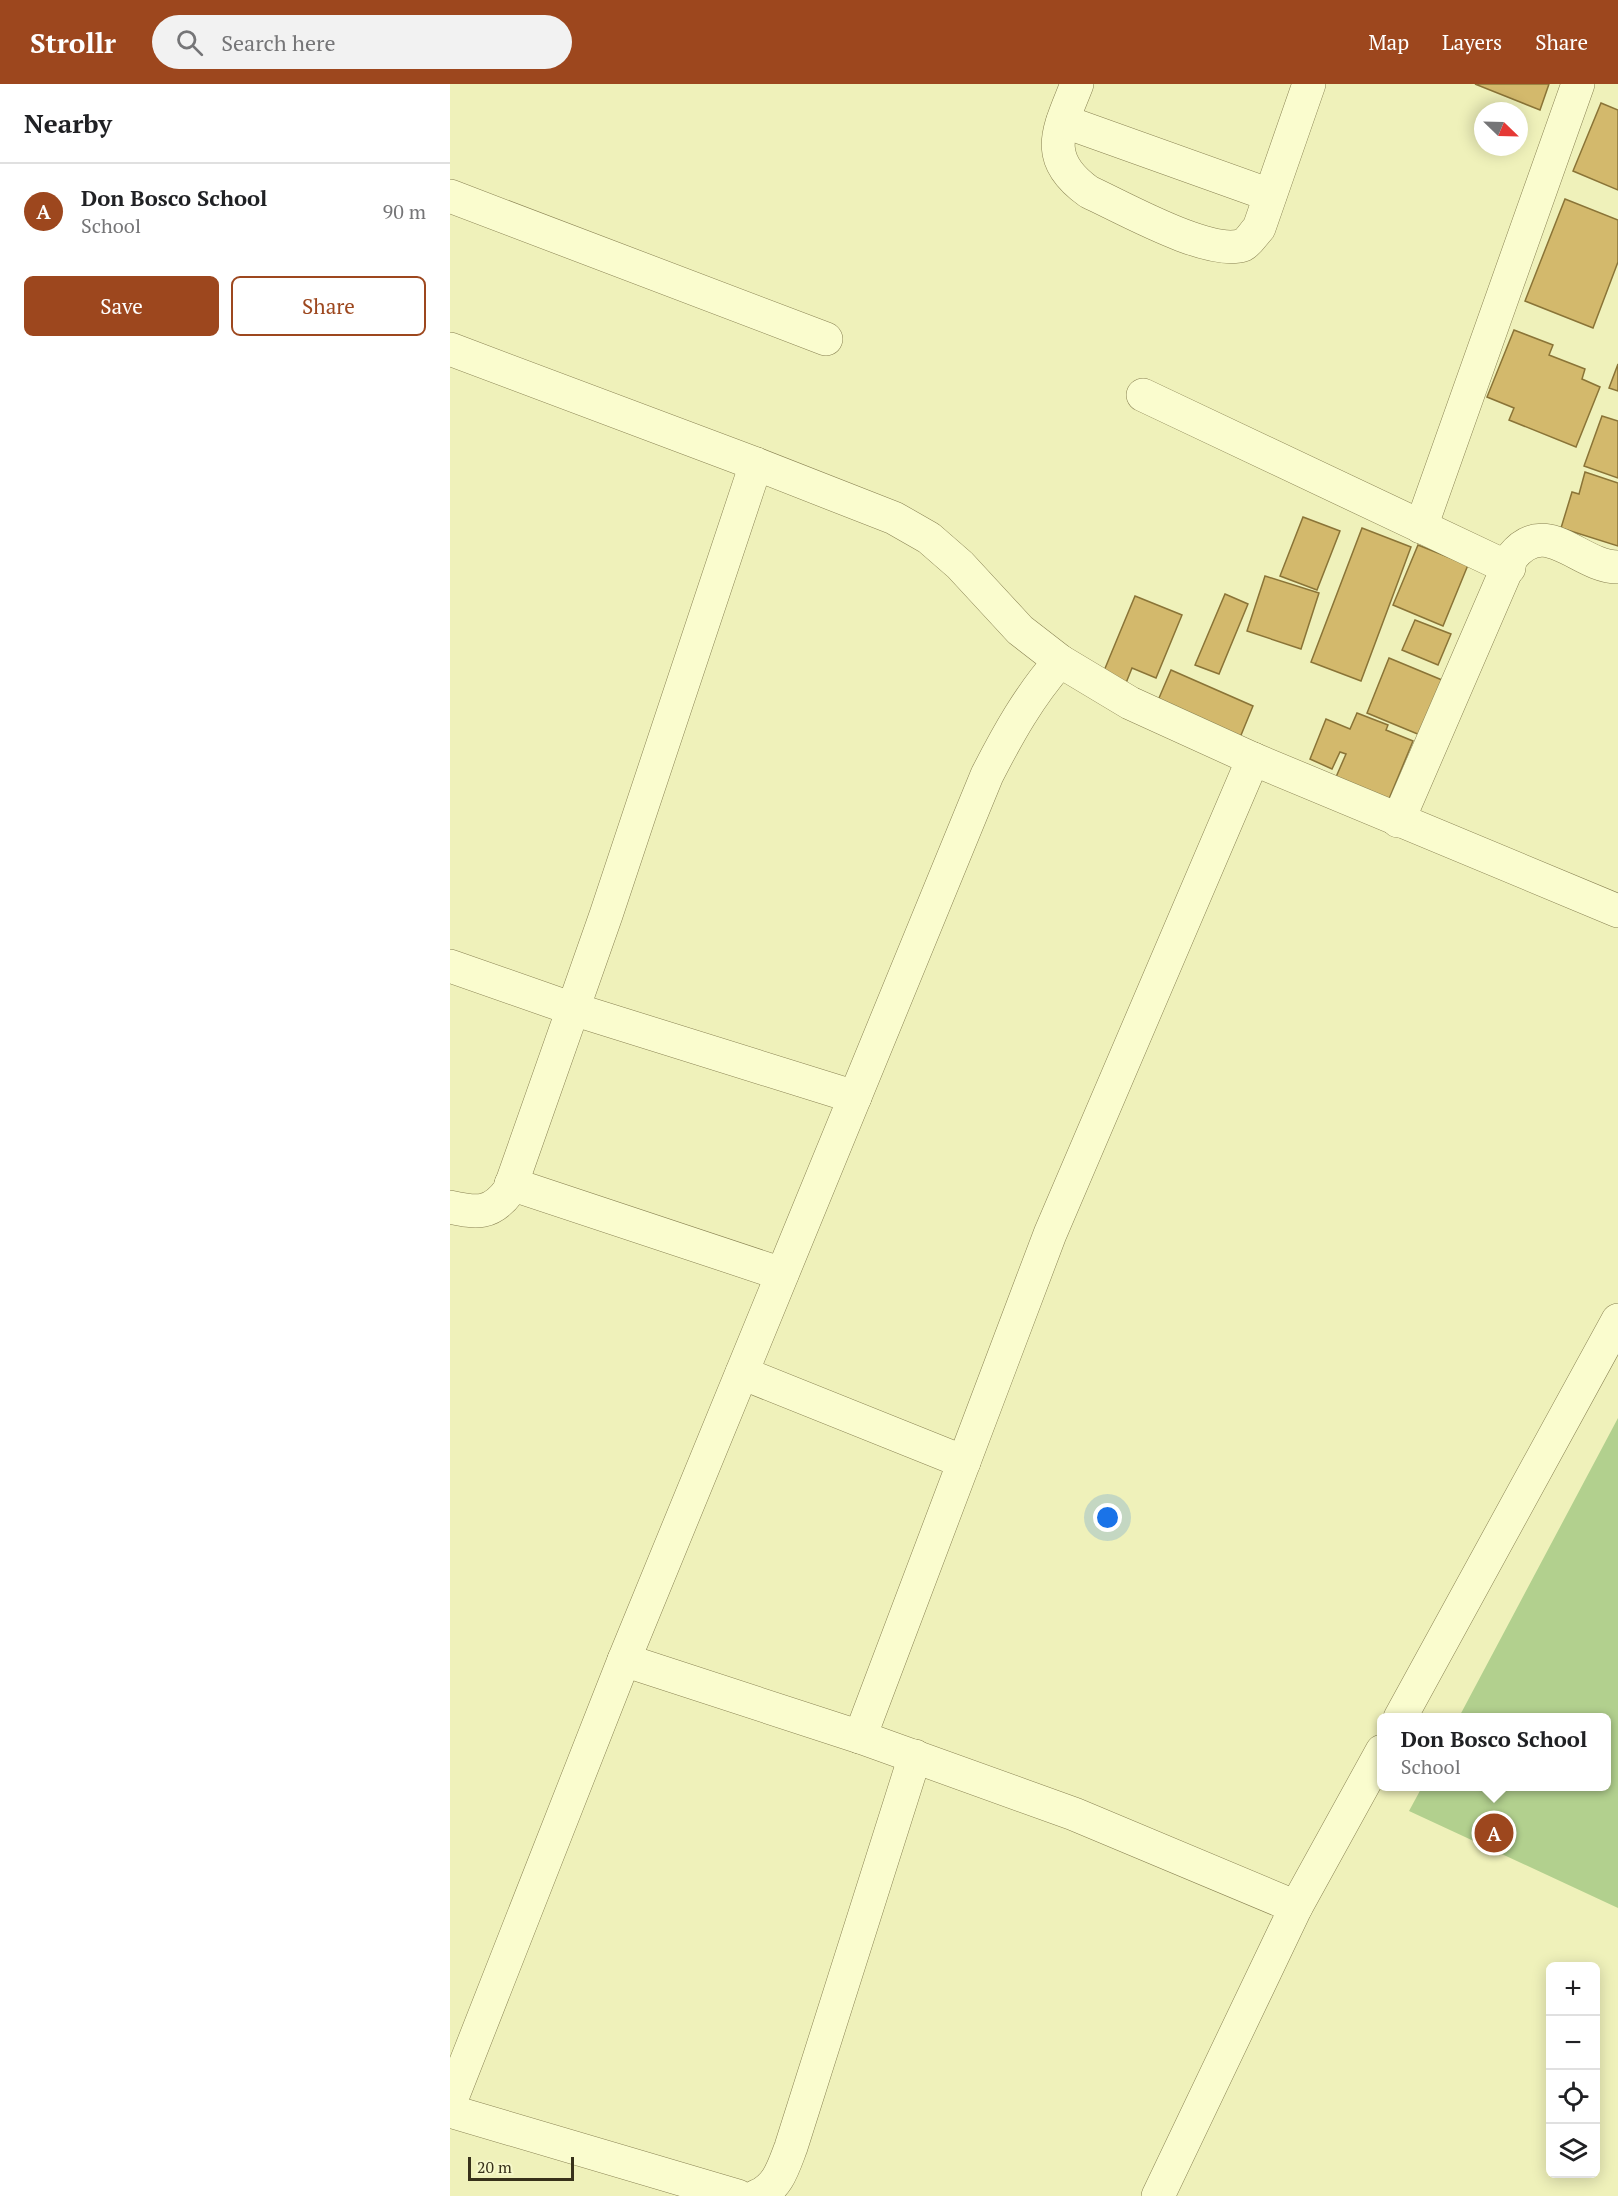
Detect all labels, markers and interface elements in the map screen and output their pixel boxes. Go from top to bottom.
search box [152,15,572,69]
text: Strollr [30,24,116,61]
icon: search [173,26,206,59]
text: Search here [221,28,336,57]
text: Map [1368,28,1409,56]
text: Layers [1442,28,1502,56]
text: Share [1535,28,1588,56]
north arrow [1474,102,1528,156]
text: Nearby [24,106,112,140]
text: Don Bosco School [81,183,267,212]
text: A [36,198,51,225]
text: 90 m [383,198,426,225]
text: School [81,212,141,239]
button: Save [24,276,219,336]
button: Share [231,276,426,336]
your location [1093,1503,1122,1532]
popup [1377,1713,1611,1791]
text: Don Bosco School [1401,1724,1587,1753]
text: School [1401,1753,1461,1780]
pin: A [1474,1810,1514,1856]
map controls [1546,1962,1600,2178]
button: + [1546,1962,1600,2016]
button: − [1546,2016,1600,2070]
button: locate [1546,2070,1600,2124]
button: layers [1546,2124,1600,2178]
scale bar [468,2154,574,2182]
text: 20 m [477,2156,512,2178]

